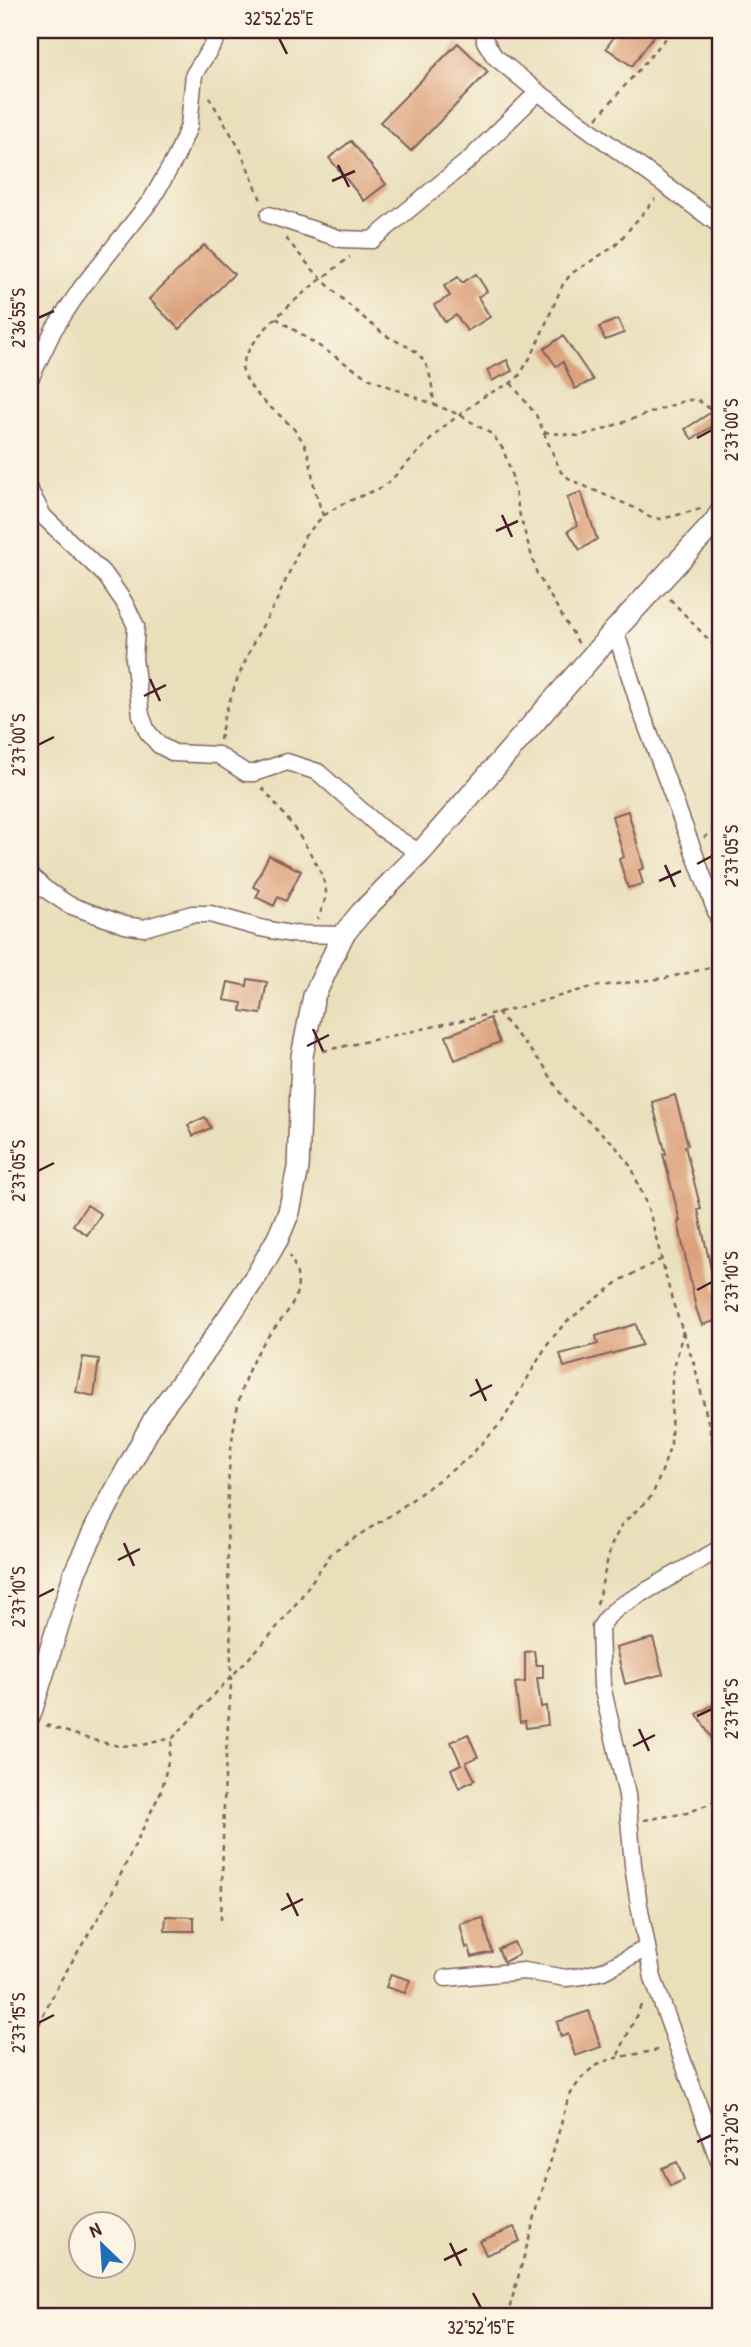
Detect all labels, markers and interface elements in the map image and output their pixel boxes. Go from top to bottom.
text: 32°52'25"E [244,6,314,31]
text: 2°36'55"S [6,288,31,348]
text: 2°37'00"S [719,399,744,461]
text: 2°37'00"S [6,714,31,776]
text: 2°37'05"S [719,825,744,887]
text: 2°37'05"S [6,1140,31,1202]
text: 2°37'10"S [719,1252,744,1312]
text: 2°37'10"S [6,1567,31,1627]
text: 2°37'15"S [719,1679,744,1739]
text: 2°37'15"S [6,1993,31,2053]
text: 2°37'20"S [719,2104,744,2166]
north arrow [66,2210,136,2280]
text: N [85,2216,105,2244]
text: 32°52'15"E [447,2315,515,2340]

